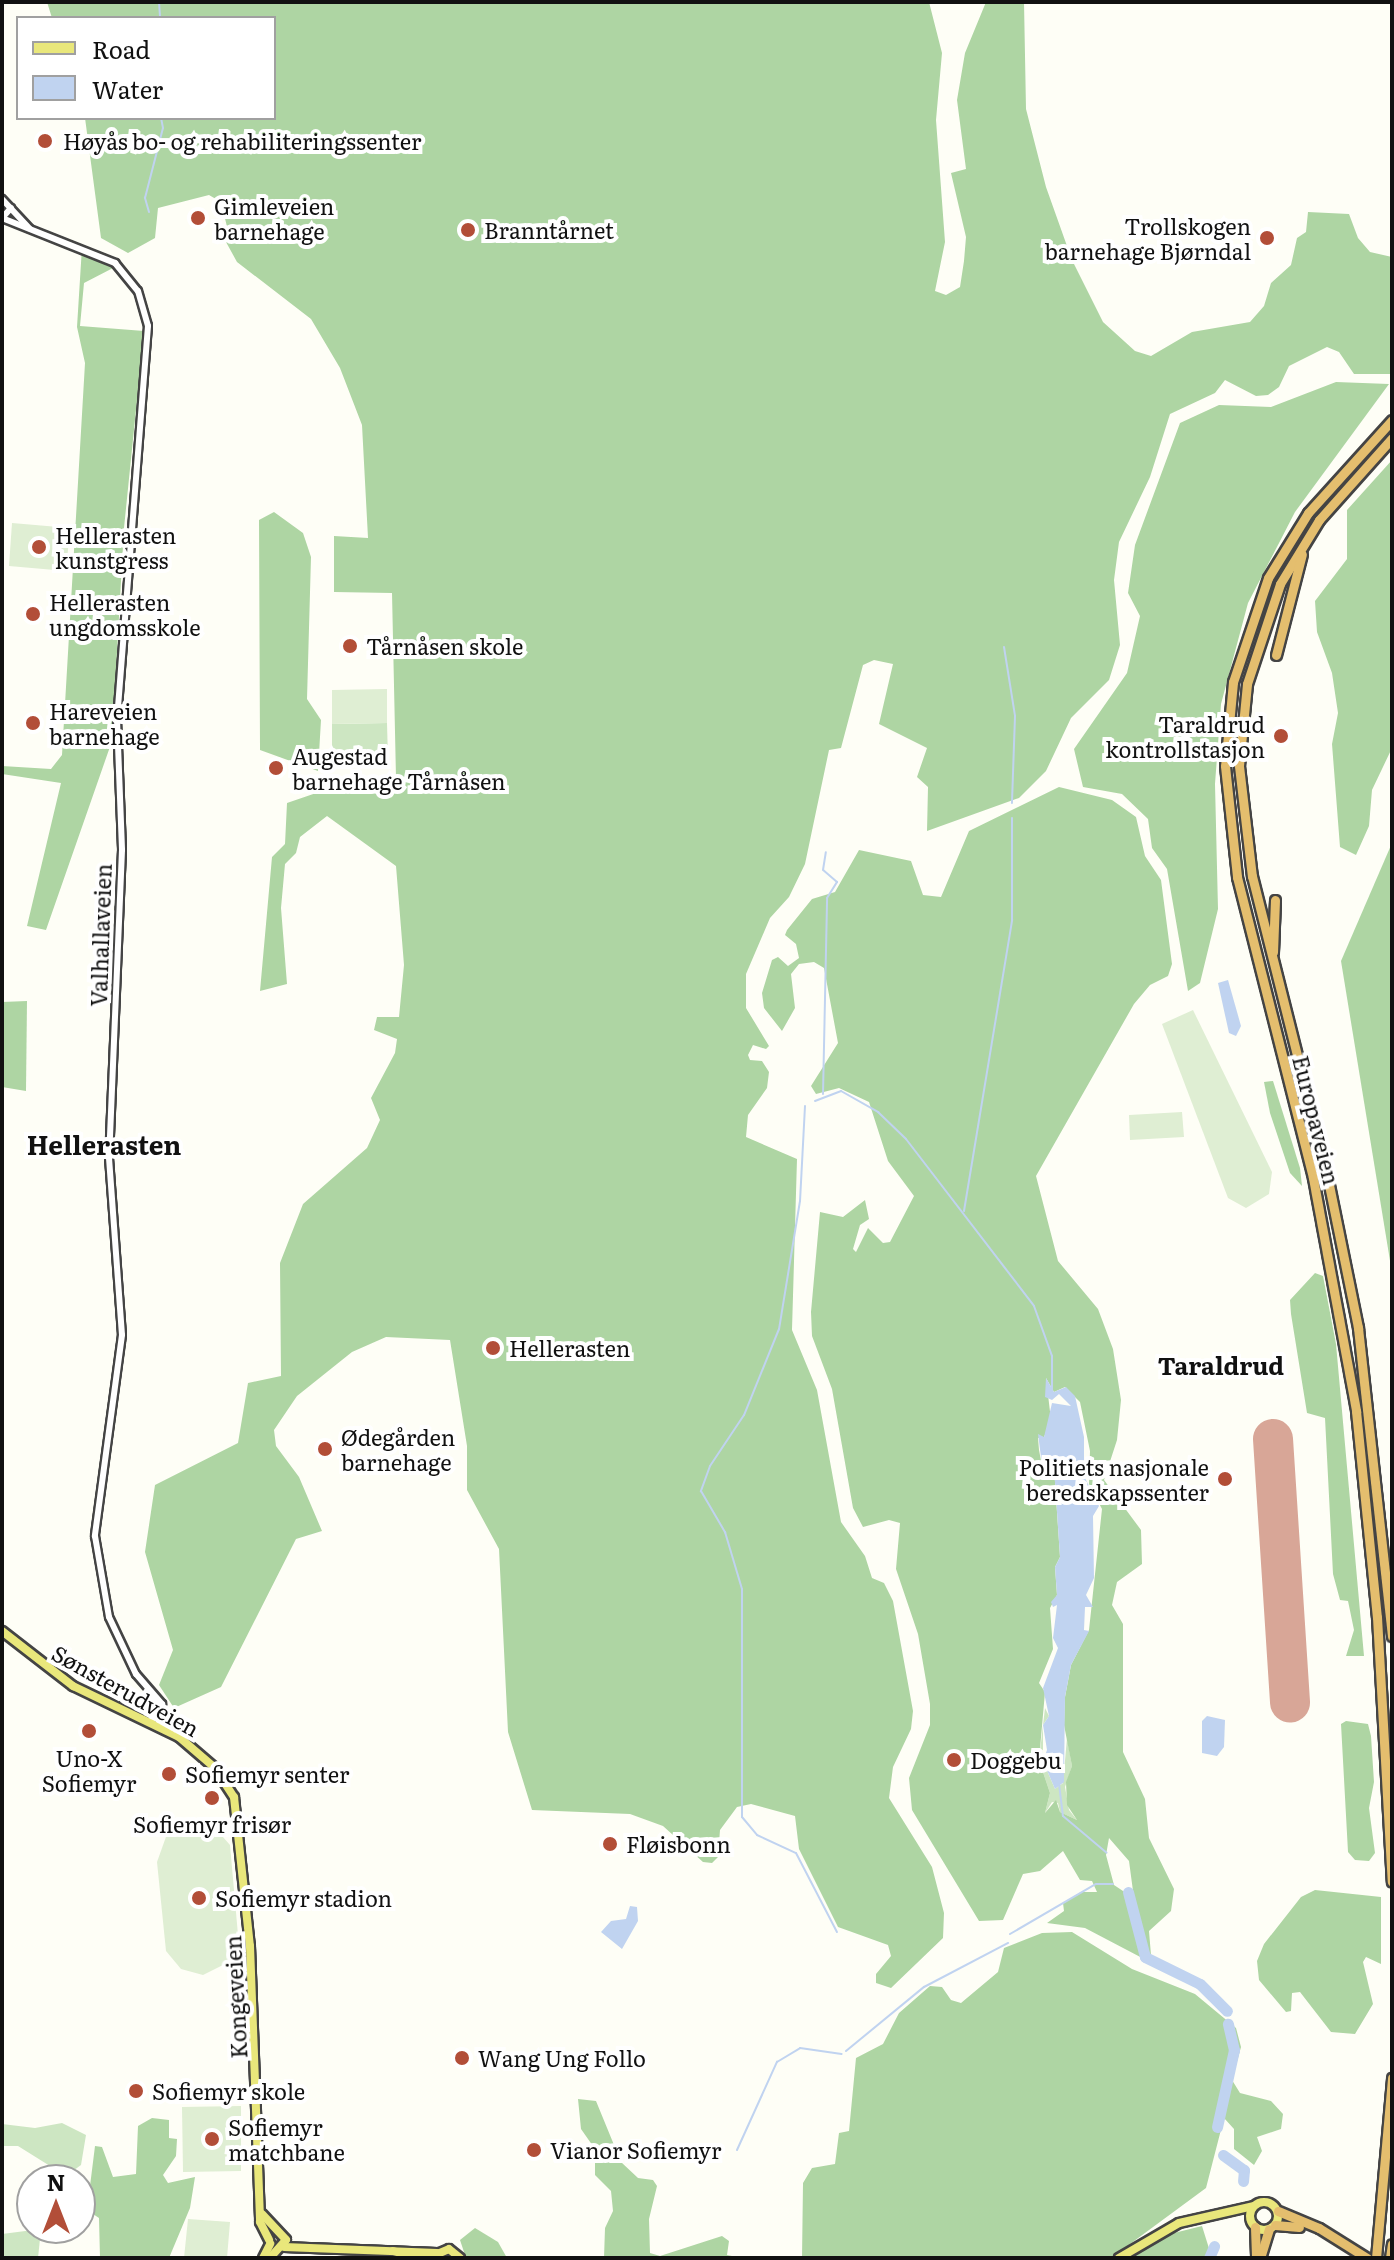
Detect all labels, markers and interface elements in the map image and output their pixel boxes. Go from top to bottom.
legend [16,16,276,120]
text: Road [92,31,150,66]
text: Water [92,71,163,106]
place label: Høyås bo- og rehabiliteringssenter [63,128,421,154]
marker: Høyås bo- og rehabiliteringssenter [34,130,56,152]
place label: Gimleveien barnehage [214,192,334,244]
marker: Gimleveien barnehage [189,209,207,227]
place label: Trollskogen barnehage Bjørndal [1044,212,1251,264]
place label: Branntårnet [484,217,614,243]
marker: Branntårnet [459,221,477,239]
marker: Trollskogen barnehage Bjørndal [1258,229,1276,247]
place label: Hellerasten kunstgress [55,521,176,572]
marker: Hellerasten kunstgress [30,538,48,556]
place label: Hellerasten ungdomsskole [49,588,201,640]
marker: Hellerasten ungdomsskole [24,605,42,623]
place label: Tårnåsen skole [366,633,523,659]
marker: Tårnåsen skole [341,637,359,655]
place label: Hareveien barnehage [49,697,160,748]
place label: Taraldrud kontrollstasjon [1105,710,1265,762]
marker: Hareveien barnehage [24,714,42,732]
marker: Taraldrud kontrollstasjon [1272,727,1290,745]
place label: Augestad barnehage Tårnåsen [292,742,506,794]
marker: Augestad barnehage Tårnåsen [267,759,285,777]
street label: Valhallaveien [84,863,116,1007]
street label: Europaveien [1288,1053,1346,1187]
district label: Hellerasten [27,1128,181,1160]
place label: Hellerasten [509,1335,630,1361]
marker: Hellerasten [484,1339,502,1357]
district label: Taraldrud [1158,1351,1284,1379]
place label: Ødegården barnehage [341,1423,455,1474]
marker: Ødegården barnehage [316,1440,334,1458]
place label: Politiets nasjonale beredskapssenter [1018,1453,1209,1504]
marker: Politiets nasjonale beredskapssenter [1216,1470,1234,1488]
street label: Sønsterudveien [48,1639,204,1741]
marker: Uno-X Sofiemyr [80,1722,98,1740]
place label: Uno-X Sofiemyr [42,1744,136,1796]
place label: Doggebu [970,1747,1062,1773]
marker: Doggebu [945,1751,963,1769]
place label: Sofiemyr senter [185,1761,349,1787]
marker: Sofiemyr senter [160,1765,178,1783]
marker: Sofiemyr frisør [203,1789,221,1807]
place label: Sofiemyr frisør [133,1811,291,1837]
place label: Fløisbonn [626,1831,731,1857]
marker: Fløisbonn [601,1835,619,1853]
place label: Sofiemyr stadion [215,1885,392,1911]
marker: Sofiemyr stadion [190,1889,208,1907]
street label: Kongeveien [219,1935,251,2059]
place label: Wang Ung Follo [478,2045,646,2071]
marker: Wang Ung Follo [453,2049,471,2067]
place label: Sofiemyr skole [152,2078,305,2104]
marker: Sofiemyr skole [127,2082,145,2100]
place label: Sofiemyr matchbane [228,2113,345,2164]
marker: Sofiemyr matchbane [203,2130,221,2148]
place label: Vianor Sofiemyr [550,2137,721,2163]
marker: Vianor Sofiemyr [525,2141,543,2159]
north arrow [16,2164,96,2244]
text: N [47,2165,65,2198]

